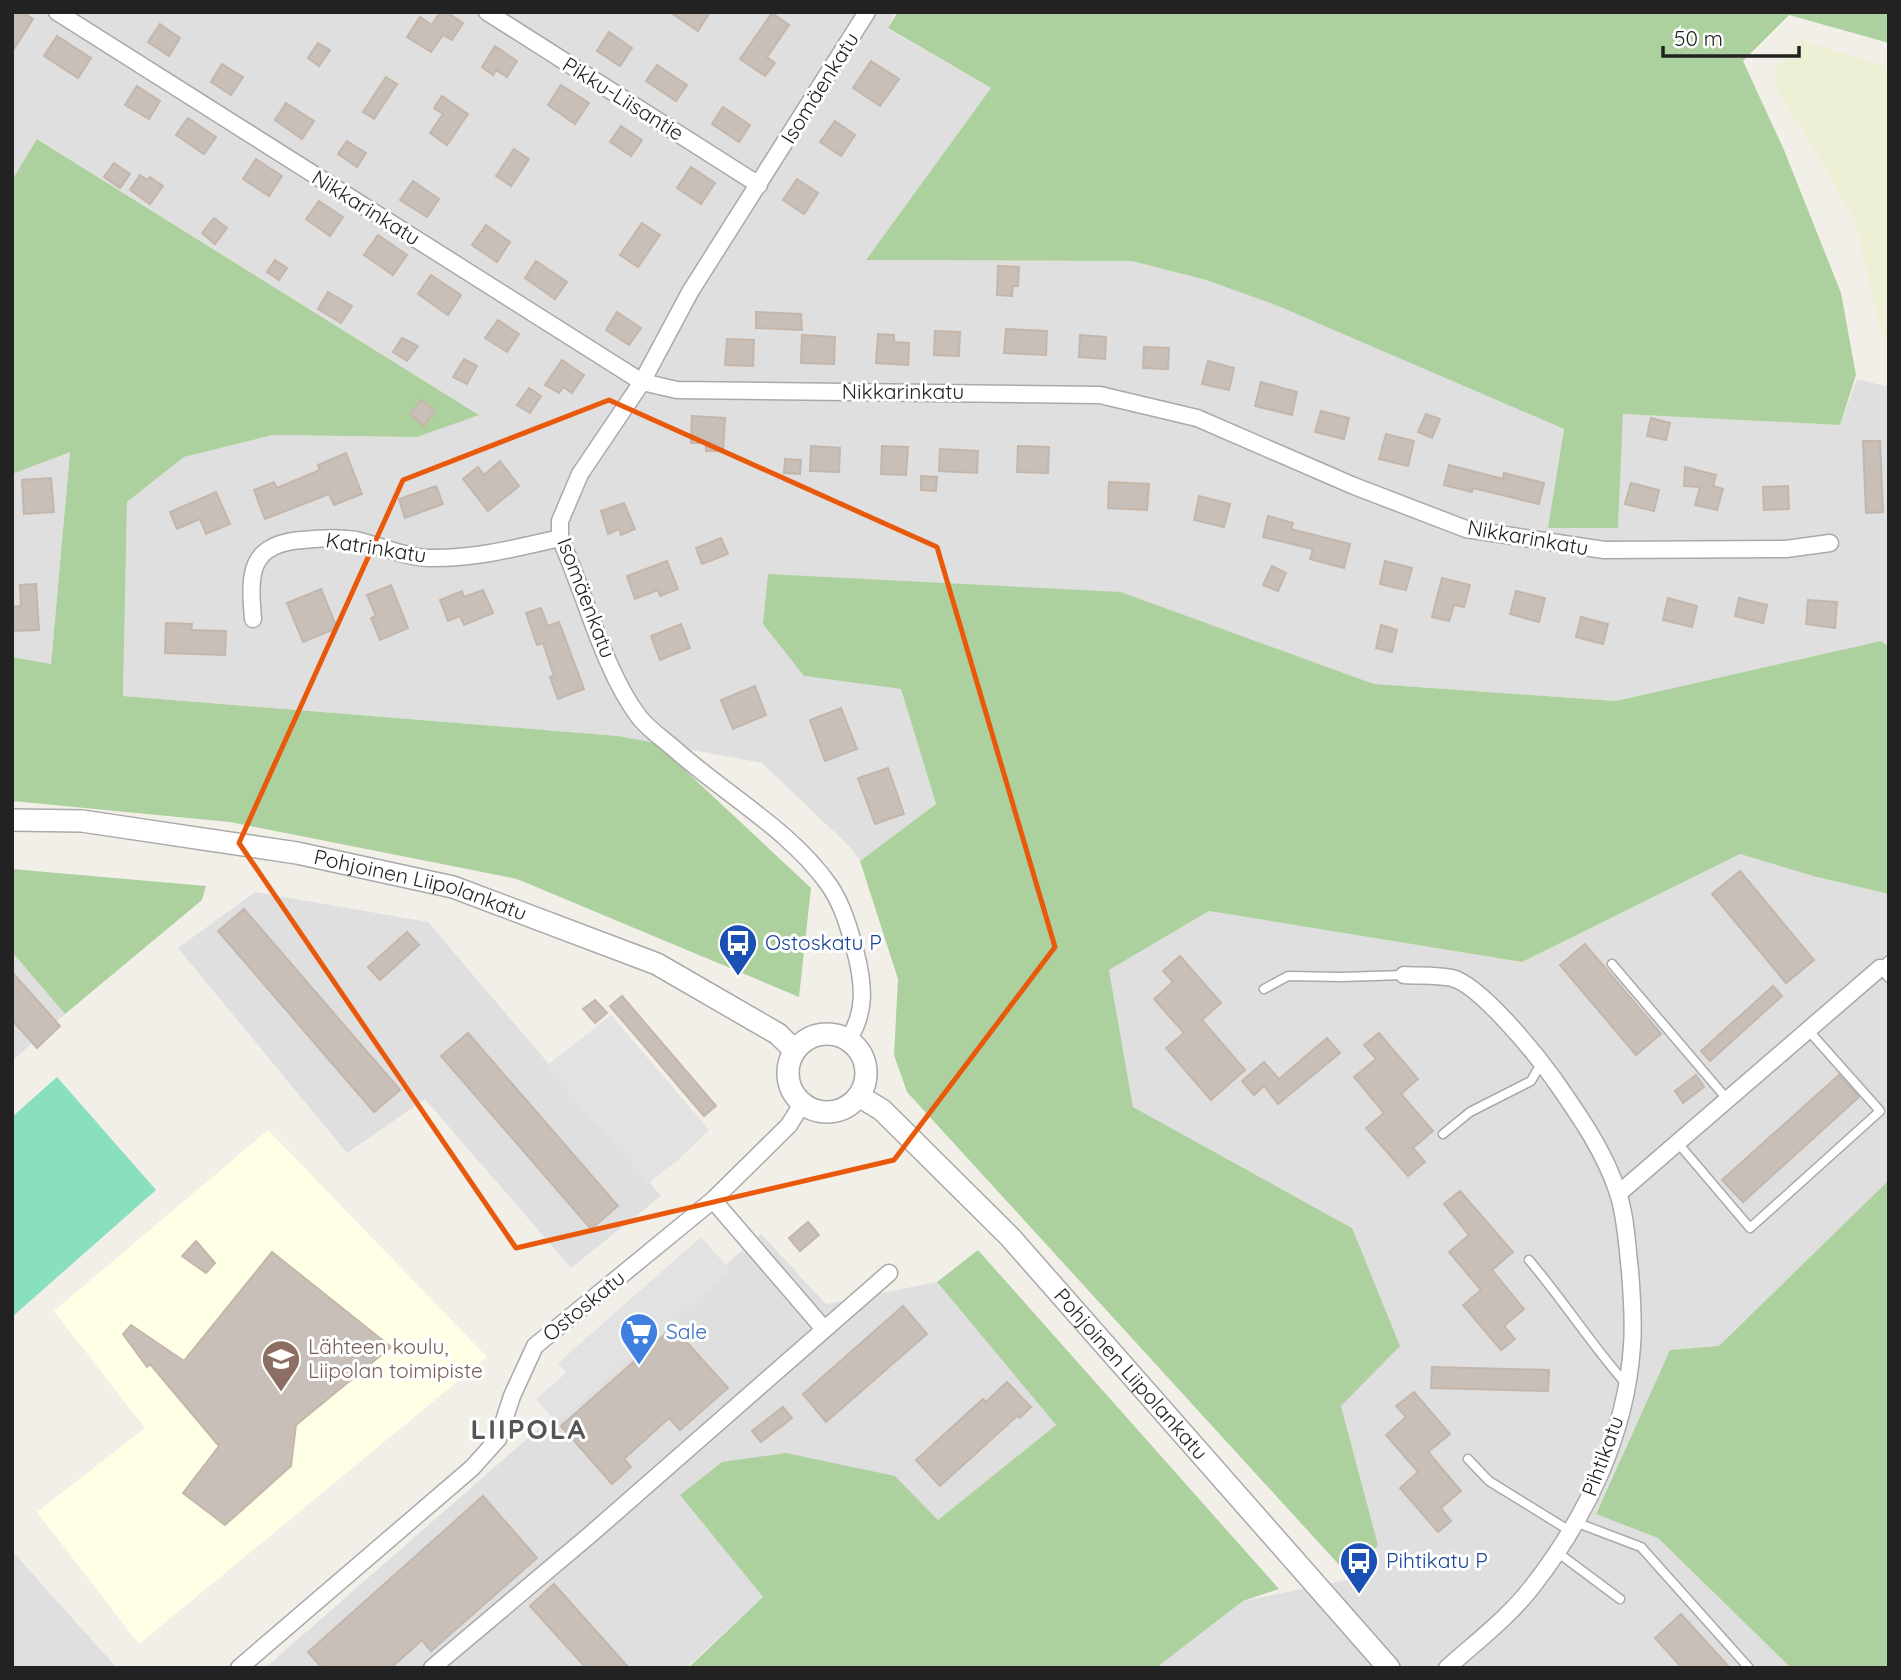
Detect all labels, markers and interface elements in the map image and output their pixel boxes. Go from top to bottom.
scale bar [1663,14,1800,58]
text: 50 m [1674,25,1723,51]
street label: Isomäenkatu [775,27,864,148]
street label: Pikku-Liisantie [558,51,689,146]
street label: Nikkarinkatu [308,164,425,251]
street label: Nikkarinkatu [842,378,964,404]
street label: Nikkarinkatu [1466,514,1591,560]
street label: Katrinkatu [324,526,428,568]
street label: Isomäenkatu [552,534,622,661]
street label: Pohjoinen Liipolankatu [312,843,531,926]
bus stop icon: Ostoskatu P [717,922,759,977]
place label: Ostoskatu P [765,929,882,955]
street label: Ostoskatu [537,1264,630,1346]
street label: Pohjoinen Liipolankatu [1049,1282,1214,1465]
supermarket icon: Sale [618,1311,660,1366]
place label: Sale [666,1318,707,1344]
place label: Lähteen koulu, Liipolan toimipiste [308,1333,483,1383]
school or university icon: Lähteen koulu, Liipolan toimipiste [260,1338,302,1393]
district label: LIIPOLA [471,1411,587,1446]
street label: Pihtikatu [1576,1412,1629,1499]
bus stop icon: Pihtikatu P [1338,1540,1380,1595]
place label: Pihtikatu P [1386,1547,1488,1573]

